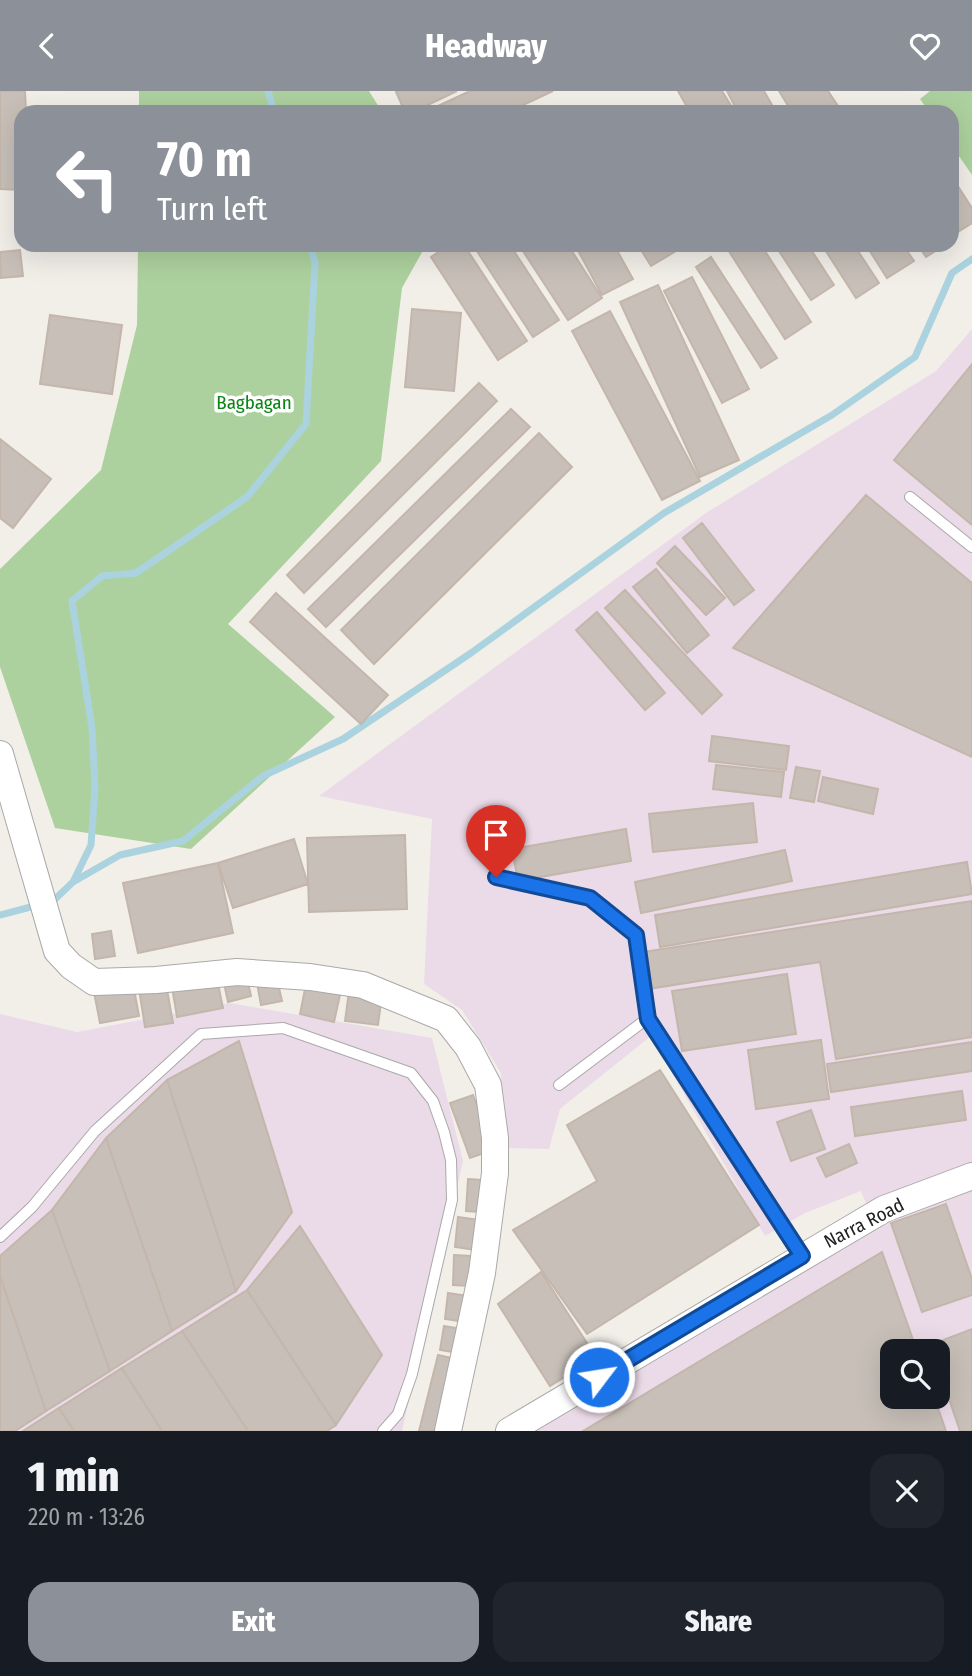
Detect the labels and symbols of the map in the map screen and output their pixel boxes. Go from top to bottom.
park label: Bagbagan [216,391,292,414]
pin [466,805,526,877]
street label: Narra Road [820,1193,908,1253]
position arrow [562,1340,636,1414]

